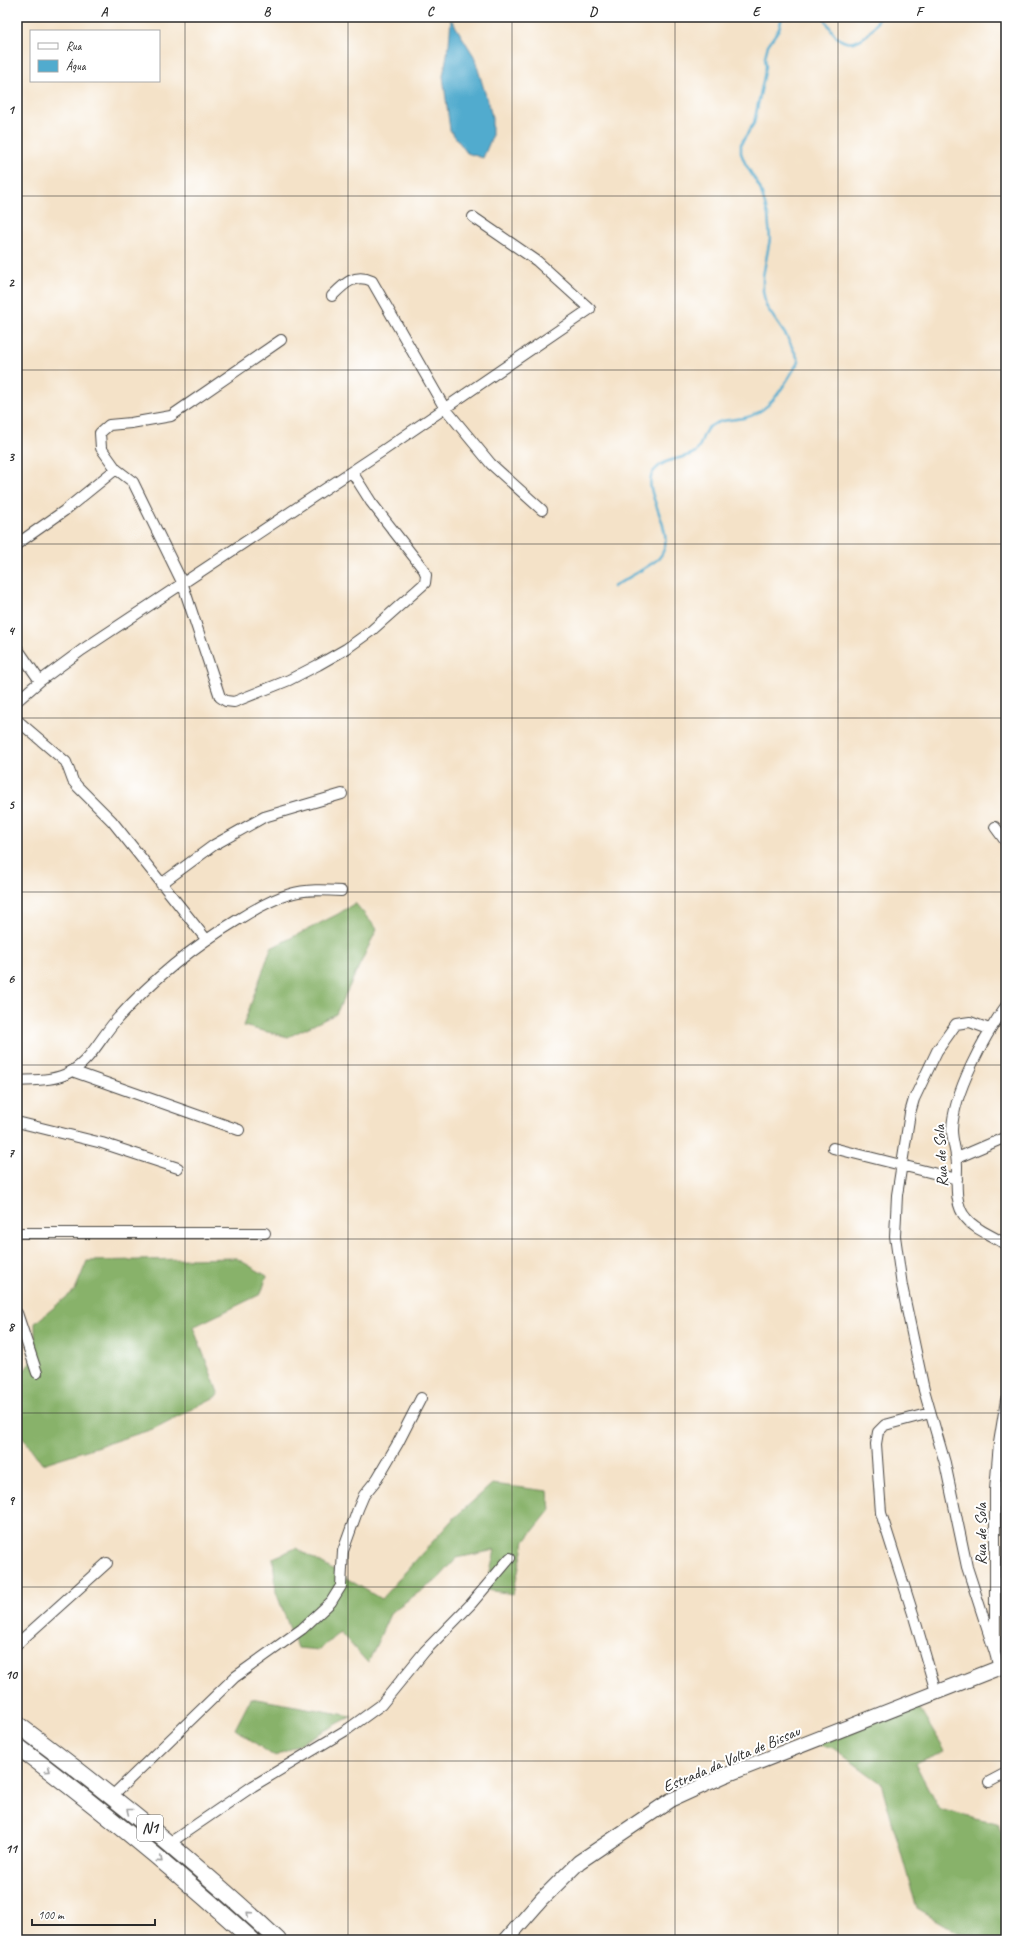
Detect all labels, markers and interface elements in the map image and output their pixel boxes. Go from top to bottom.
text: A [101,4,109,20]
text: B [264,4,272,20]
text: C [427,4,435,20]
text: D [589,4,598,20]
text: E [753,4,762,20]
text: F [916,4,925,20]
legend [30,30,160,82]
text: Rua [66,38,83,54]
text: Água [66,58,87,74]
text: 1 [8,102,16,118]
text: 2 [8,275,15,291]
text: 3 [8,449,15,465]
text: 4 [8,623,16,639]
text: 5 [8,797,15,813]
text: 6 [8,971,15,987]
street label: Rua de Sola [929,1123,953,1187]
text: 7 [8,1145,15,1161]
text: 8 [8,1319,16,1335]
text: 9 [8,1493,15,1509]
street label: Rua de Sola [971,1501,991,1565]
text: 10 [5,1667,18,1683]
street label: Estrada da Volta de Bissau [660,1721,804,1797]
one-way arrow [44,1765,51,1772]
one-way arrow [126,1809,134,1816]
road number: N1 [137,1815,163,1841]
text: 11 [5,1841,19,1857]
one-way arrow [155,1855,163,1862]
scale bar [32,1901,155,1927]
text: 100 m [38,1907,65,1923]
one-way arrow [246,1911,254,1918]

